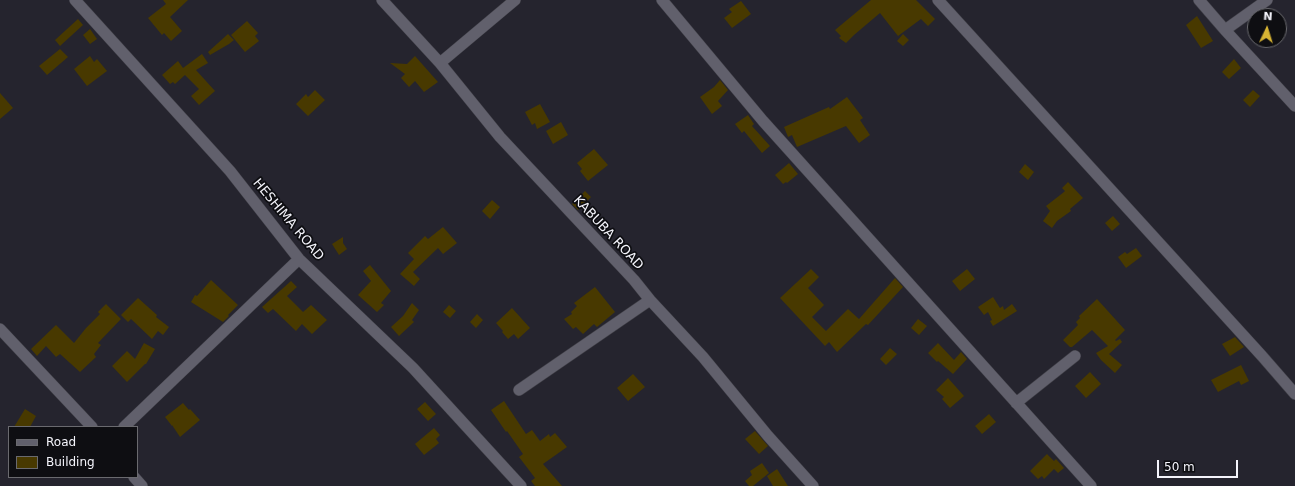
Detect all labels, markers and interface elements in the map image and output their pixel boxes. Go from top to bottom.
north arrow [1247,8,1287,48]
text: N [1263,10,1273,23]
street label: HESHIMA ROAD [249,176,327,264]
street label: KABUBA ROAD [570,193,646,273]
legend [8,426,138,478]
text: Road [46,435,76,449]
scale bar [1159,452,1240,478]
text: Building [46,455,95,469]
text: 50 m [1164,460,1195,474]

